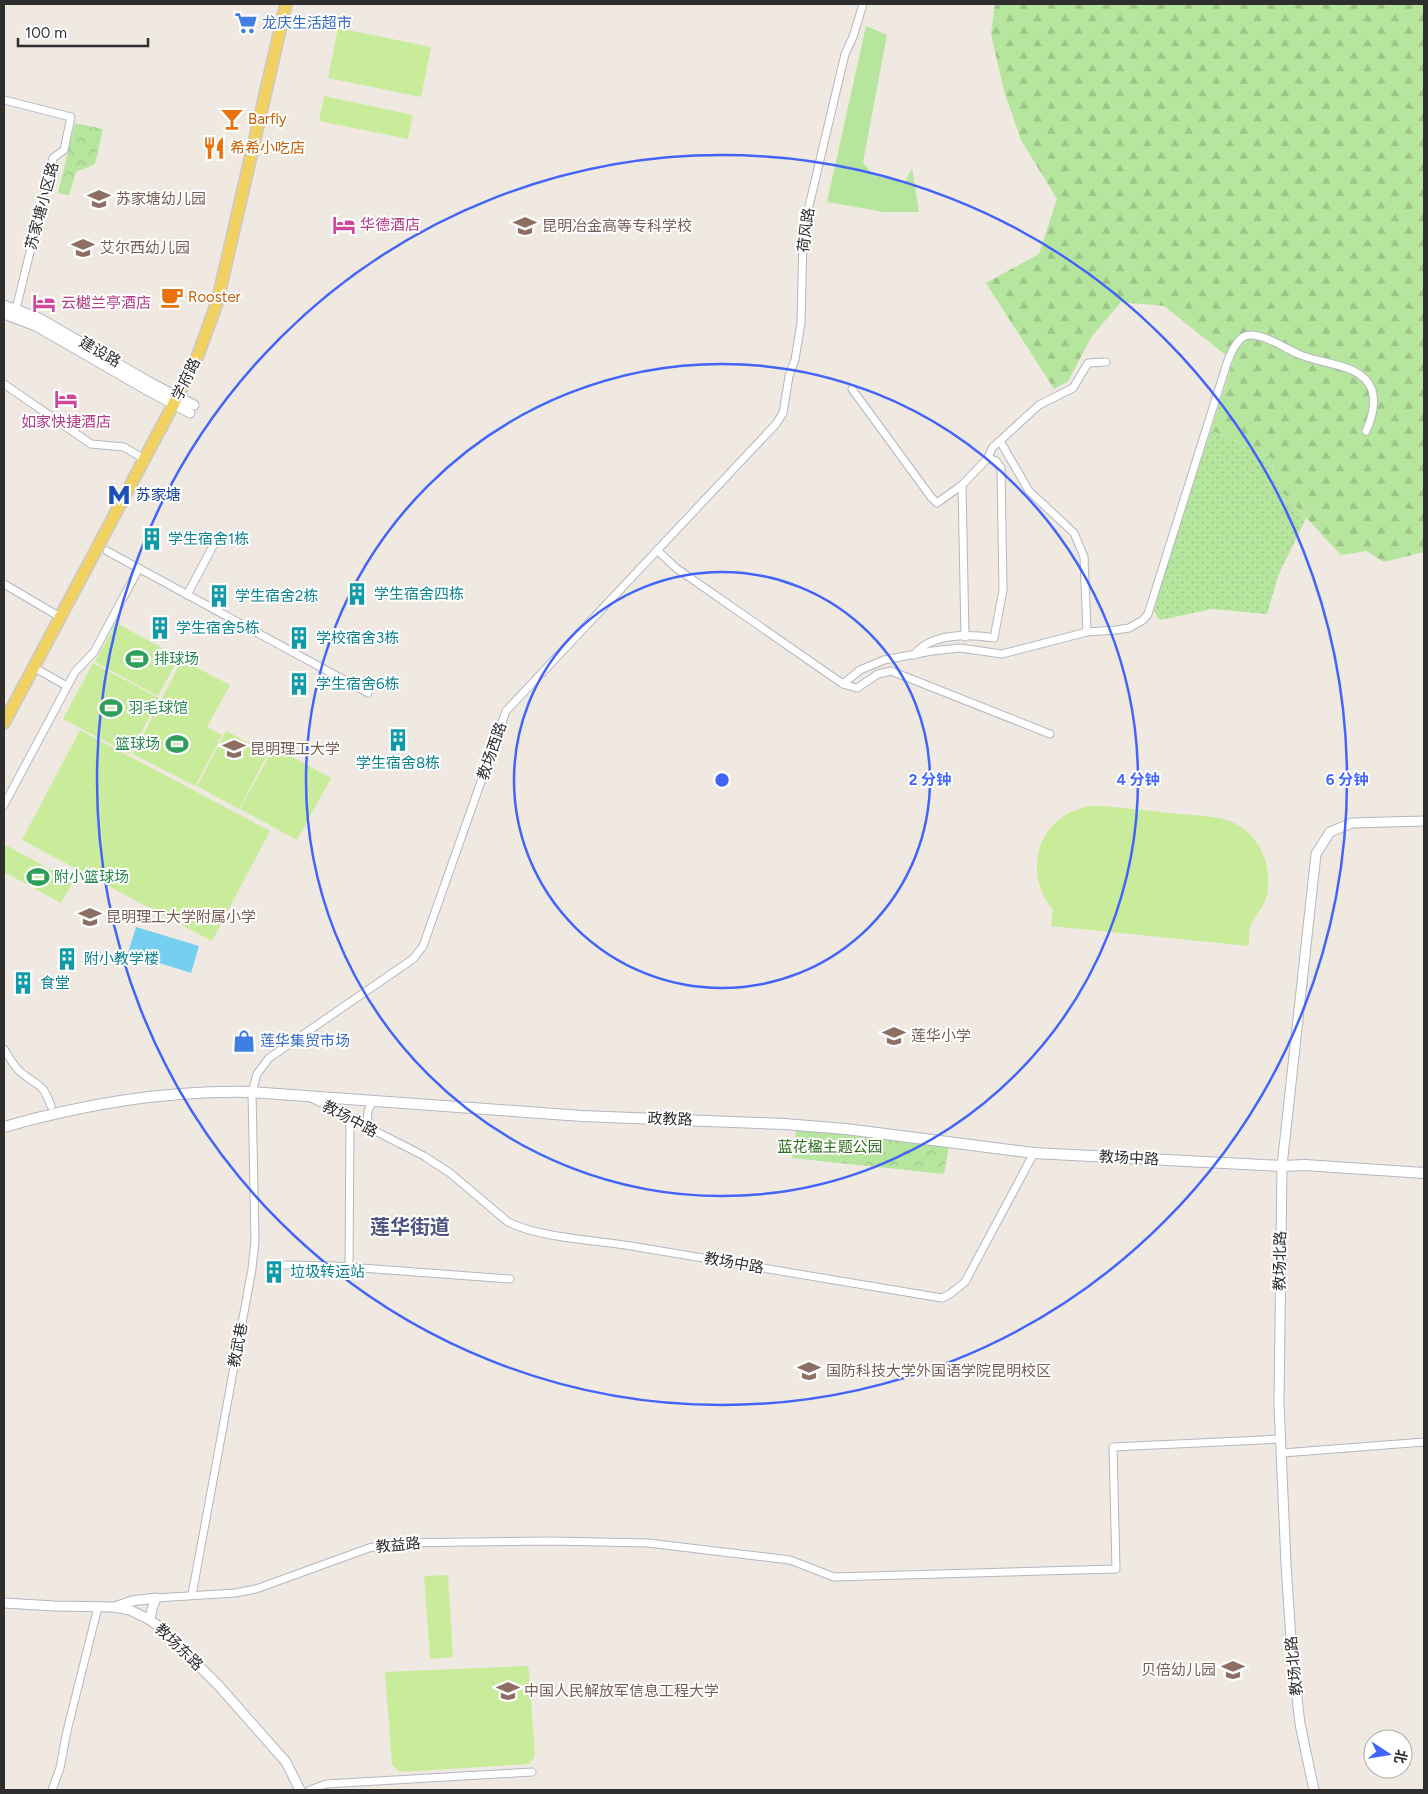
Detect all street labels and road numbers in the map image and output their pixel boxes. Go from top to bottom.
street label: 苏家塘小区路 [22,160,62,252]
street label: 荷风路 [794,207,818,253]
street label: 建设路 [76,333,124,371]
street label: 学府路 [168,355,204,403]
street label: 教场西路 [474,720,510,782]
street label: 教场中路 [319,1097,381,1141]
street label: 政教路 [647,1109,693,1129]
street label: 教场中路 [1099,1147,1159,1169]
street label: 教场北路 [1270,1231,1290,1291]
street label: 教场中路 [703,1249,765,1277]
street label: 教武巷 [225,1321,251,1369]
street label: 教益路 [375,1534,421,1556]
street label: 教场东路 [151,1620,207,1674]
street label: 教场北路 [1282,1635,1306,1697]

